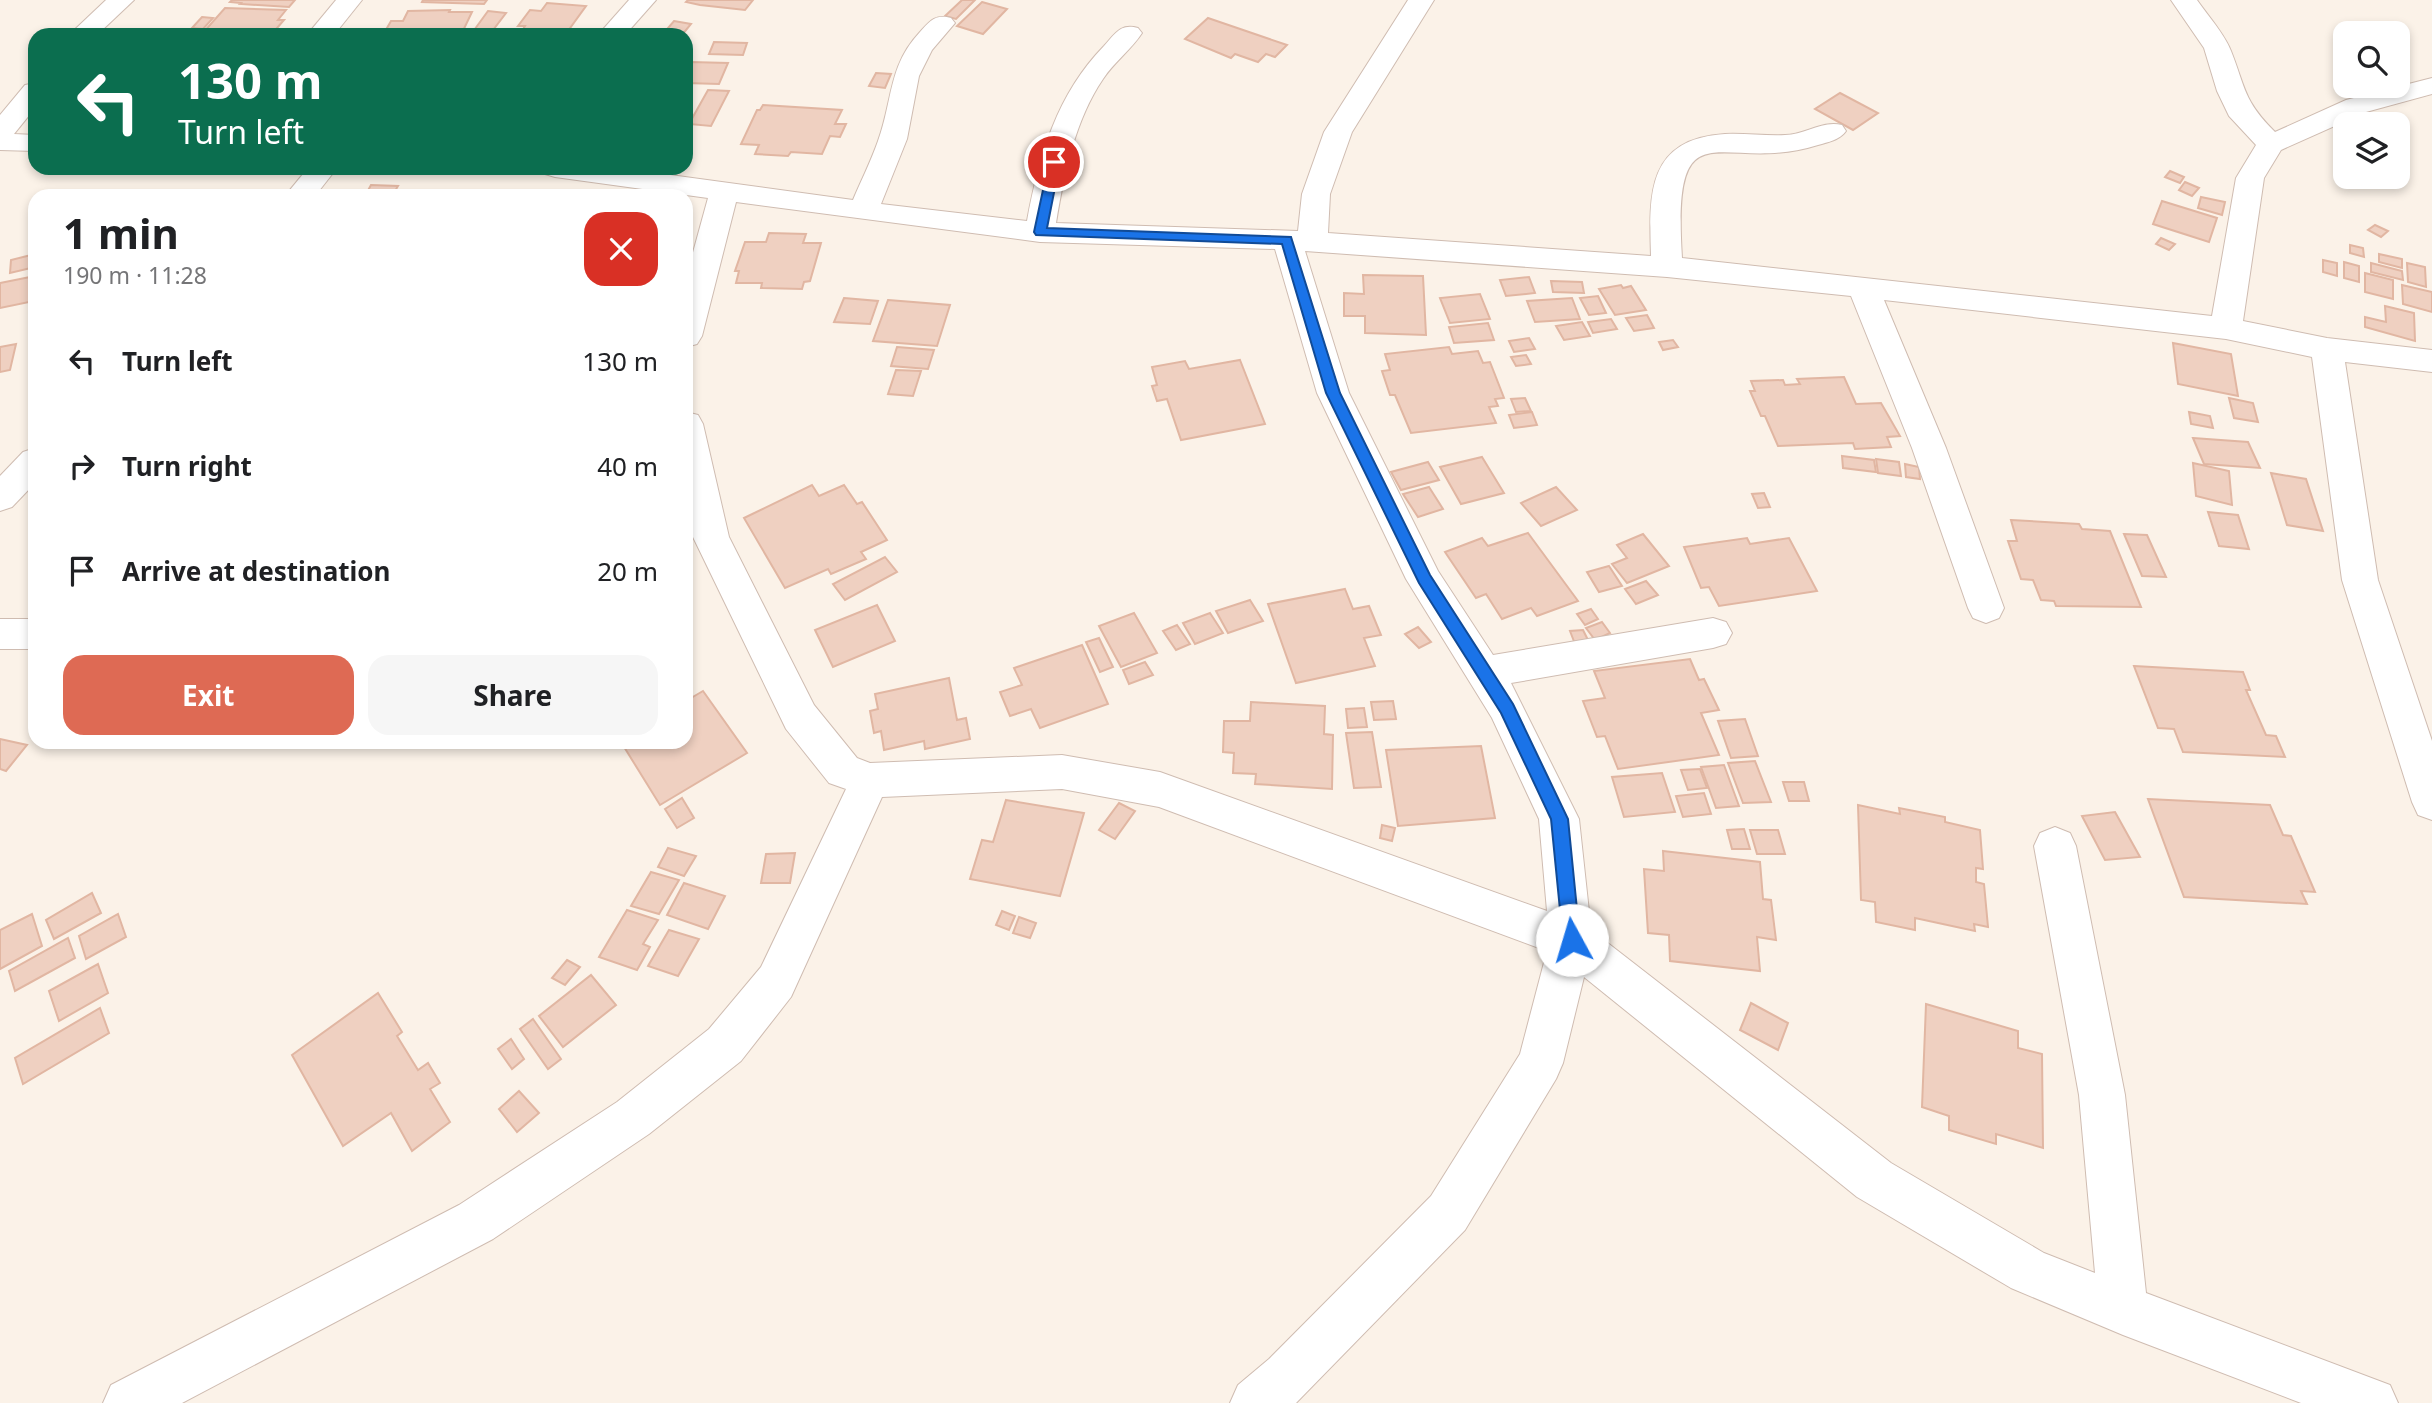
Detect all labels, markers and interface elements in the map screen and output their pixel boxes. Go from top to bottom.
map controls [2333,21,2410,189]
button: search [2333,21,2410,98]
text: 130 m [178,47,323,113]
icon: left [63,56,154,147]
text: Turn left [178,110,304,153]
button: layers [2333,112,2410,189]
pin [1024,132,1084,192]
icon: arrive [1035,143,1073,181]
text: 1 min [63,204,179,261]
button: close [584,212,658,286]
text: 190 m · 11:28 [63,259,207,291]
icon: left [63,342,101,380]
text: Turn left [122,343,233,379]
text: 130 m [582,343,658,379]
icon: right [63,447,101,485]
text: Turn right [122,448,252,484]
text: 40 m [597,448,658,484]
icon: arrive [63,552,101,590]
text: Arrive at destination [122,553,391,589]
text: 20 m [597,553,658,589]
button: Exit [63,655,354,735]
button: Share [368,655,658,735]
position arrow [1535,903,1609,977]

